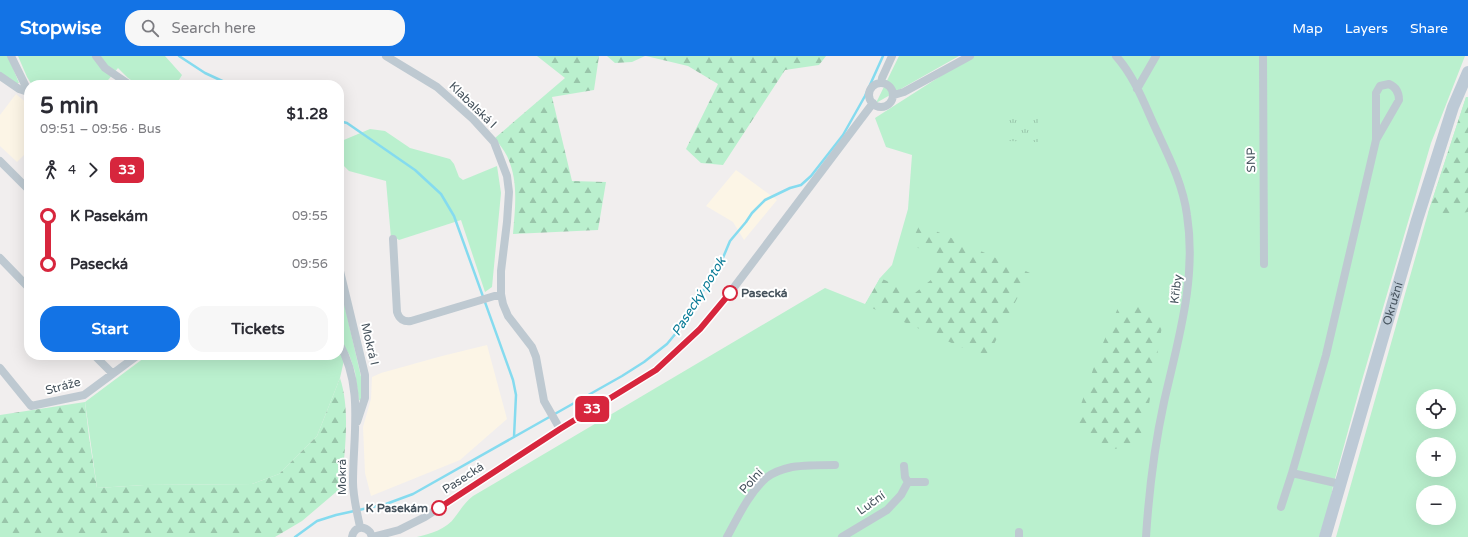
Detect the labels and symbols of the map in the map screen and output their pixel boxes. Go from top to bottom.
street label: Klabalská I [446,79,500,131]
street label: SNP [1244,147,1258,173]
water label: Pasecký potok [668,254,730,339]
street label: Křiby [1167,273,1185,305]
street label: Okružní [1380,280,1406,327]
marker: Pasecká [722,285,738,301]
place label: Pasecká [741,286,788,300]
street label: Mokrá I [358,321,382,367]
street label: Stráže [44,375,82,397]
line badge: 33 [574,396,610,422]
street label: Mokrá [335,459,349,495]
street label: Pasecká [440,459,486,497]
street label: Polní [736,466,766,496]
street label: Luční [854,488,888,518]
marker: K Pasekám [431,500,447,516]
place label: K Pasekám [366,501,428,515]

